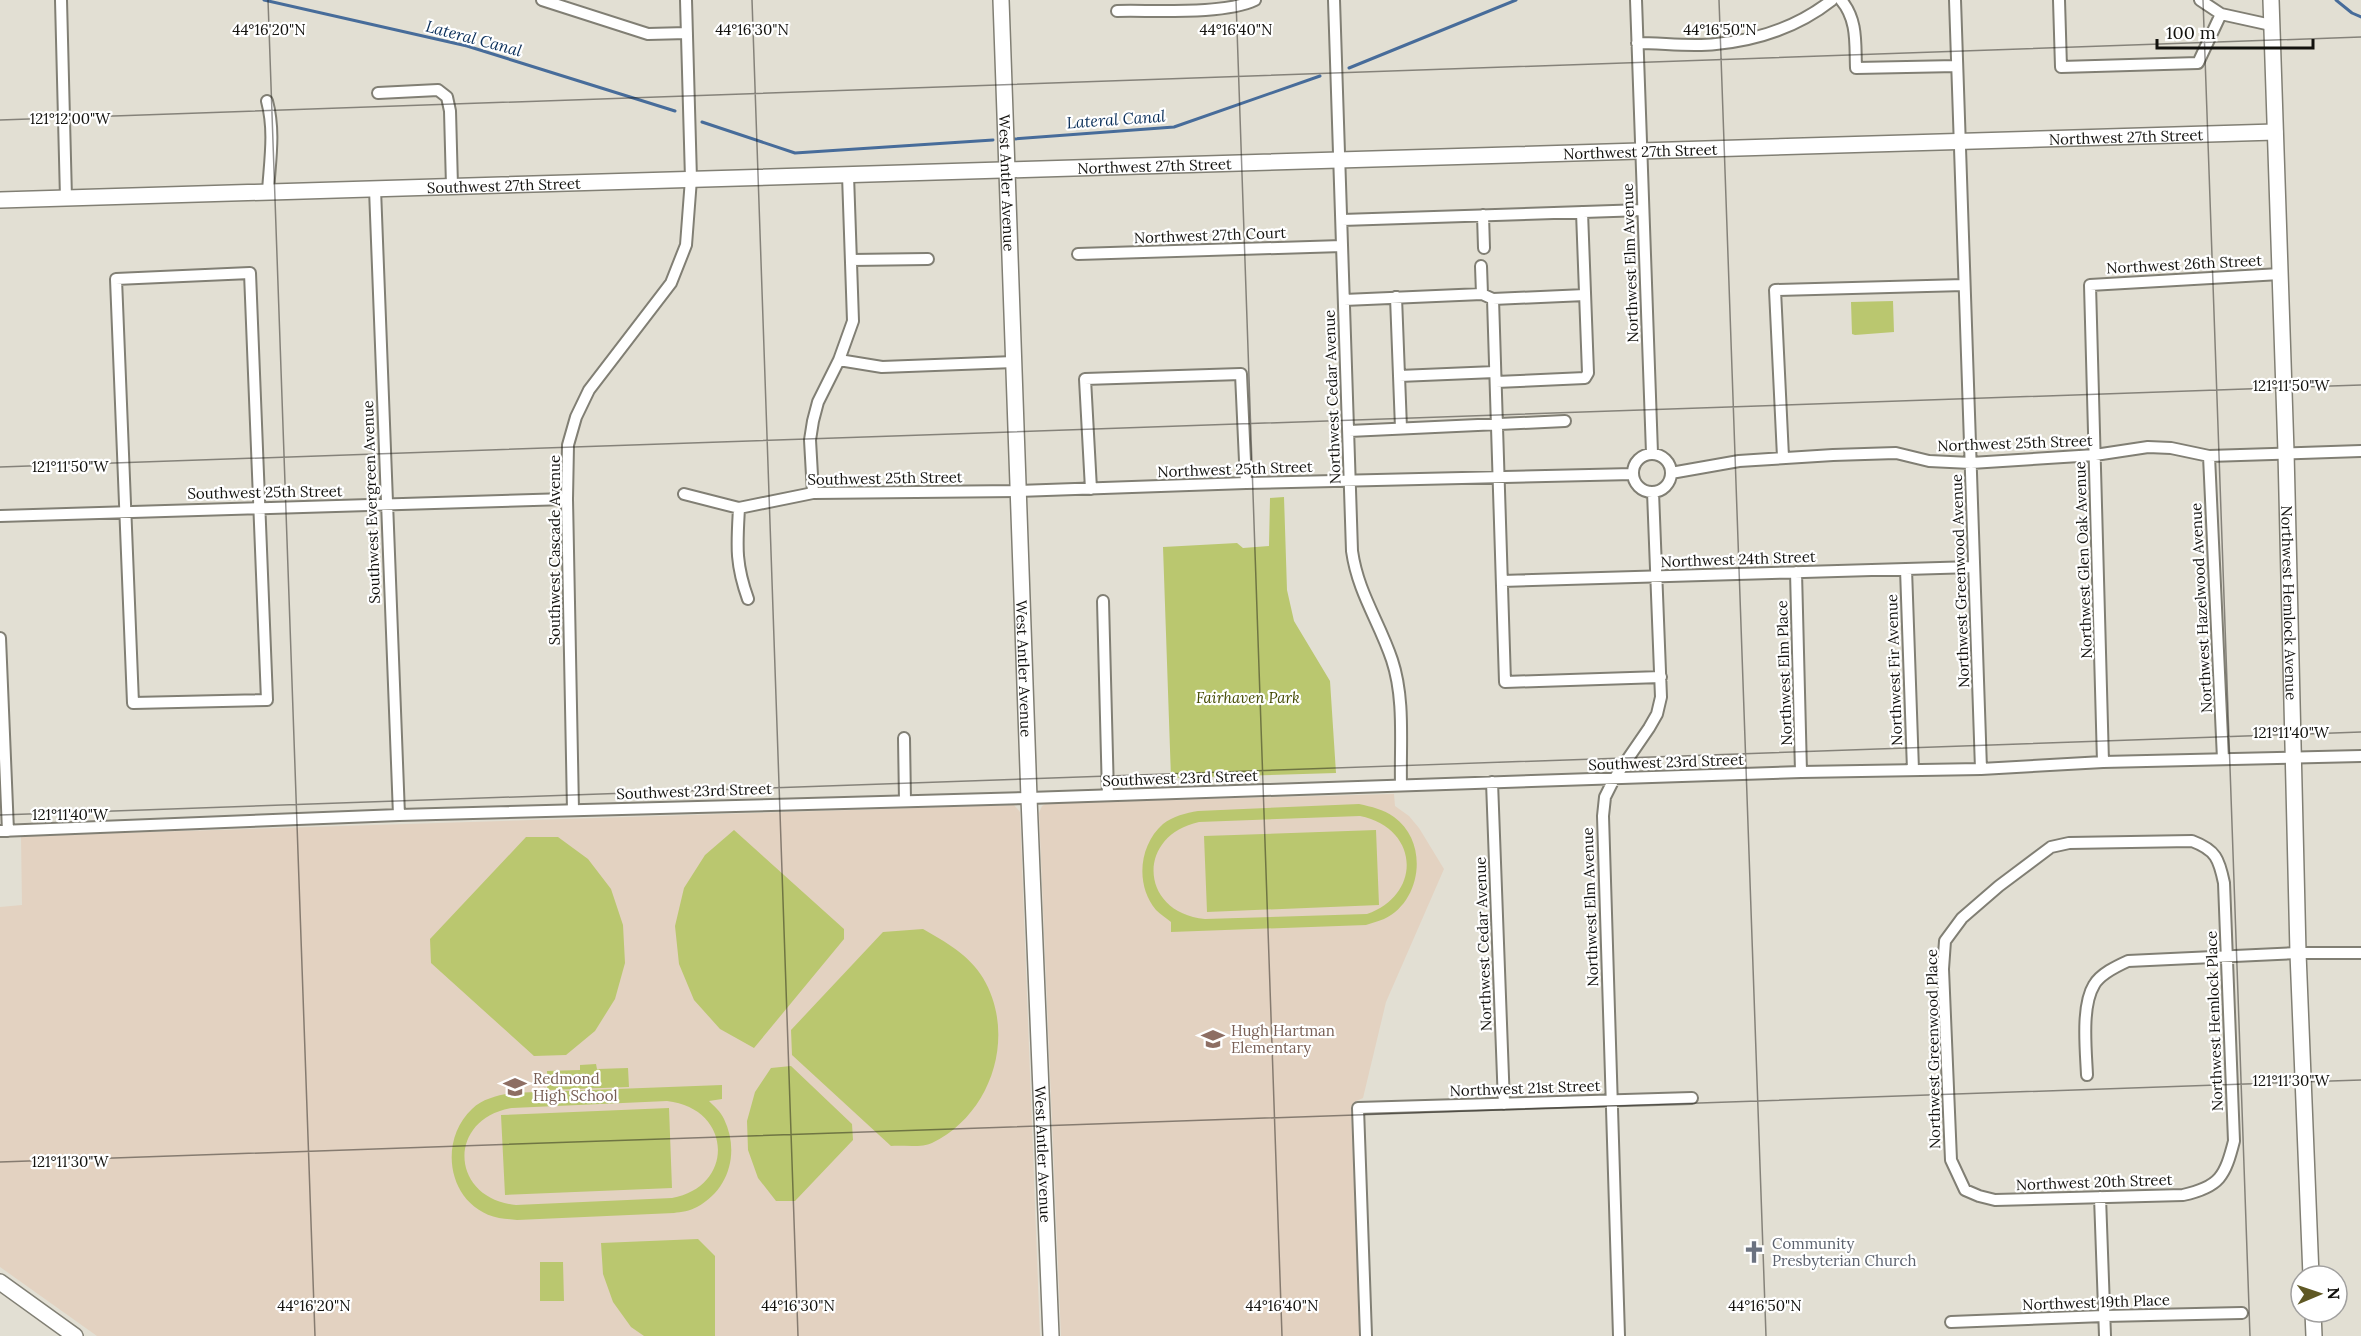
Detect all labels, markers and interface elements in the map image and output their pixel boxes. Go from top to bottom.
scale bar [2157,12,2313,50]
water label: Lateral Canal [424,16,525,61]
text: 44°16'20"N [232,20,306,39]
text: 44°16'30"N [715,20,789,39]
text: 44°16'40"N [1200,20,1272,39]
text: 44°16'50"N [1683,20,1757,39]
text: 100 m [2166,21,2216,44]
water label: Lateral Canal [1066,106,1166,132]
text: 121°12'00"W [30,109,111,128]
street label: West Antler Avenue [996,114,1019,252]
street label: Northwest 27th Street [2049,125,2204,148]
street label: Northwest 27th Street [1563,139,1718,163]
street label: Northwest 27th Street [1077,154,1232,177]
street label: Southwest 27th Street [427,173,581,197]
street label: Northwest Elm Avenue [1618,183,1642,343]
street label: Northwest 27th Court [1134,223,1287,247]
street label: Northwest 26th Street [2106,250,2263,278]
street label: Northwest Cedar Avenue [1319,309,1345,485]
text: 121°11'50"W [2253,376,2330,395]
street label: Southwest Evergreen Avenue [358,400,384,604]
street label: Northwest 25th Street [1937,431,2093,455]
street label: Southwest Cascade Avenue [545,455,564,645]
text: 121°11'50"W [32,457,109,476]
street label: Northwest 25th Street [1157,457,1313,481]
street label: Northwest Glen Oak Avenue [2070,461,2096,659]
street label: Southwest 25th Street [807,467,963,489]
street label: Northwest Greenwood Avenue [1947,474,1973,688]
street label: Southwest 25th Street [187,481,343,503]
street label: Northwest Hazelwood Avenue [2186,503,2216,713]
street label: Northwest Hemlock Avenue [2278,505,2301,700]
street label: Northwest 24th Street [1660,547,1816,571]
street label: Northwest Fir Avenue [1882,594,1906,746]
street label: West Antler Avenue [1013,600,1036,737]
street label: Northwest Elm Place [1772,600,1796,746]
park label: Fairhaven Park [1196,688,1300,707]
text: 121°11'40"W [2253,723,2330,742]
street label: Southwest 23rd Street [1588,750,1744,774]
street label: Southwest 23rd Street [1102,766,1258,790]
street label: Southwest 23rd Street [616,779,772,803]
text: 121°11'40"W [32,805,109,824]
street label: Northwest Elm Avenue [1578,827,1602,987]
street label: Northwest Cedar Avenue [1470,856,1496,1032]
street label: Northwest Hemlock Place [2201,930,2227,1112]
street label: Northwest Greenwood Place [1922,949,1944,1149]
place label: Hugh Hartman Elementary [1231,1021,1335,1057]
school or university icon: Hugh Hartman Elementary [1200,1026,1226,1052]
place label: Redmond High School [533,1069,618,1105]
text: 121°11'30"W [2253,1071,2331,1090]
school or university icon: Redmond High School [502,1074,528,1100]
street label: Northwest 21st Street [1449,1076,1601,1100]
street label: West Antler Avenue [1031,1085,1056,1223]
text: 121°11'30"W [32,1152,110,1171]
street label: Northwest 20th Street [2015,1170,2173,1194]
place label: Community Presbyterian Church [1772,1234,1916,1270]
church icon: Community Presbyterian Church [1741,1239,1767,1265]
north arrow [2289,1264,2349,1324]
text: N [2324,1287,2344,1300]
street label: Northwest 19th Place [2022,1290,2170,1314]
text: 44°16'20"N [277,1296,351,1315]
text: 44°16'30"N [761,1296,835,1315]
text: 44°16'40"N [1246,1296,1318,1315]
text: 44°16'50"N [1728,1296,1802,1315]

